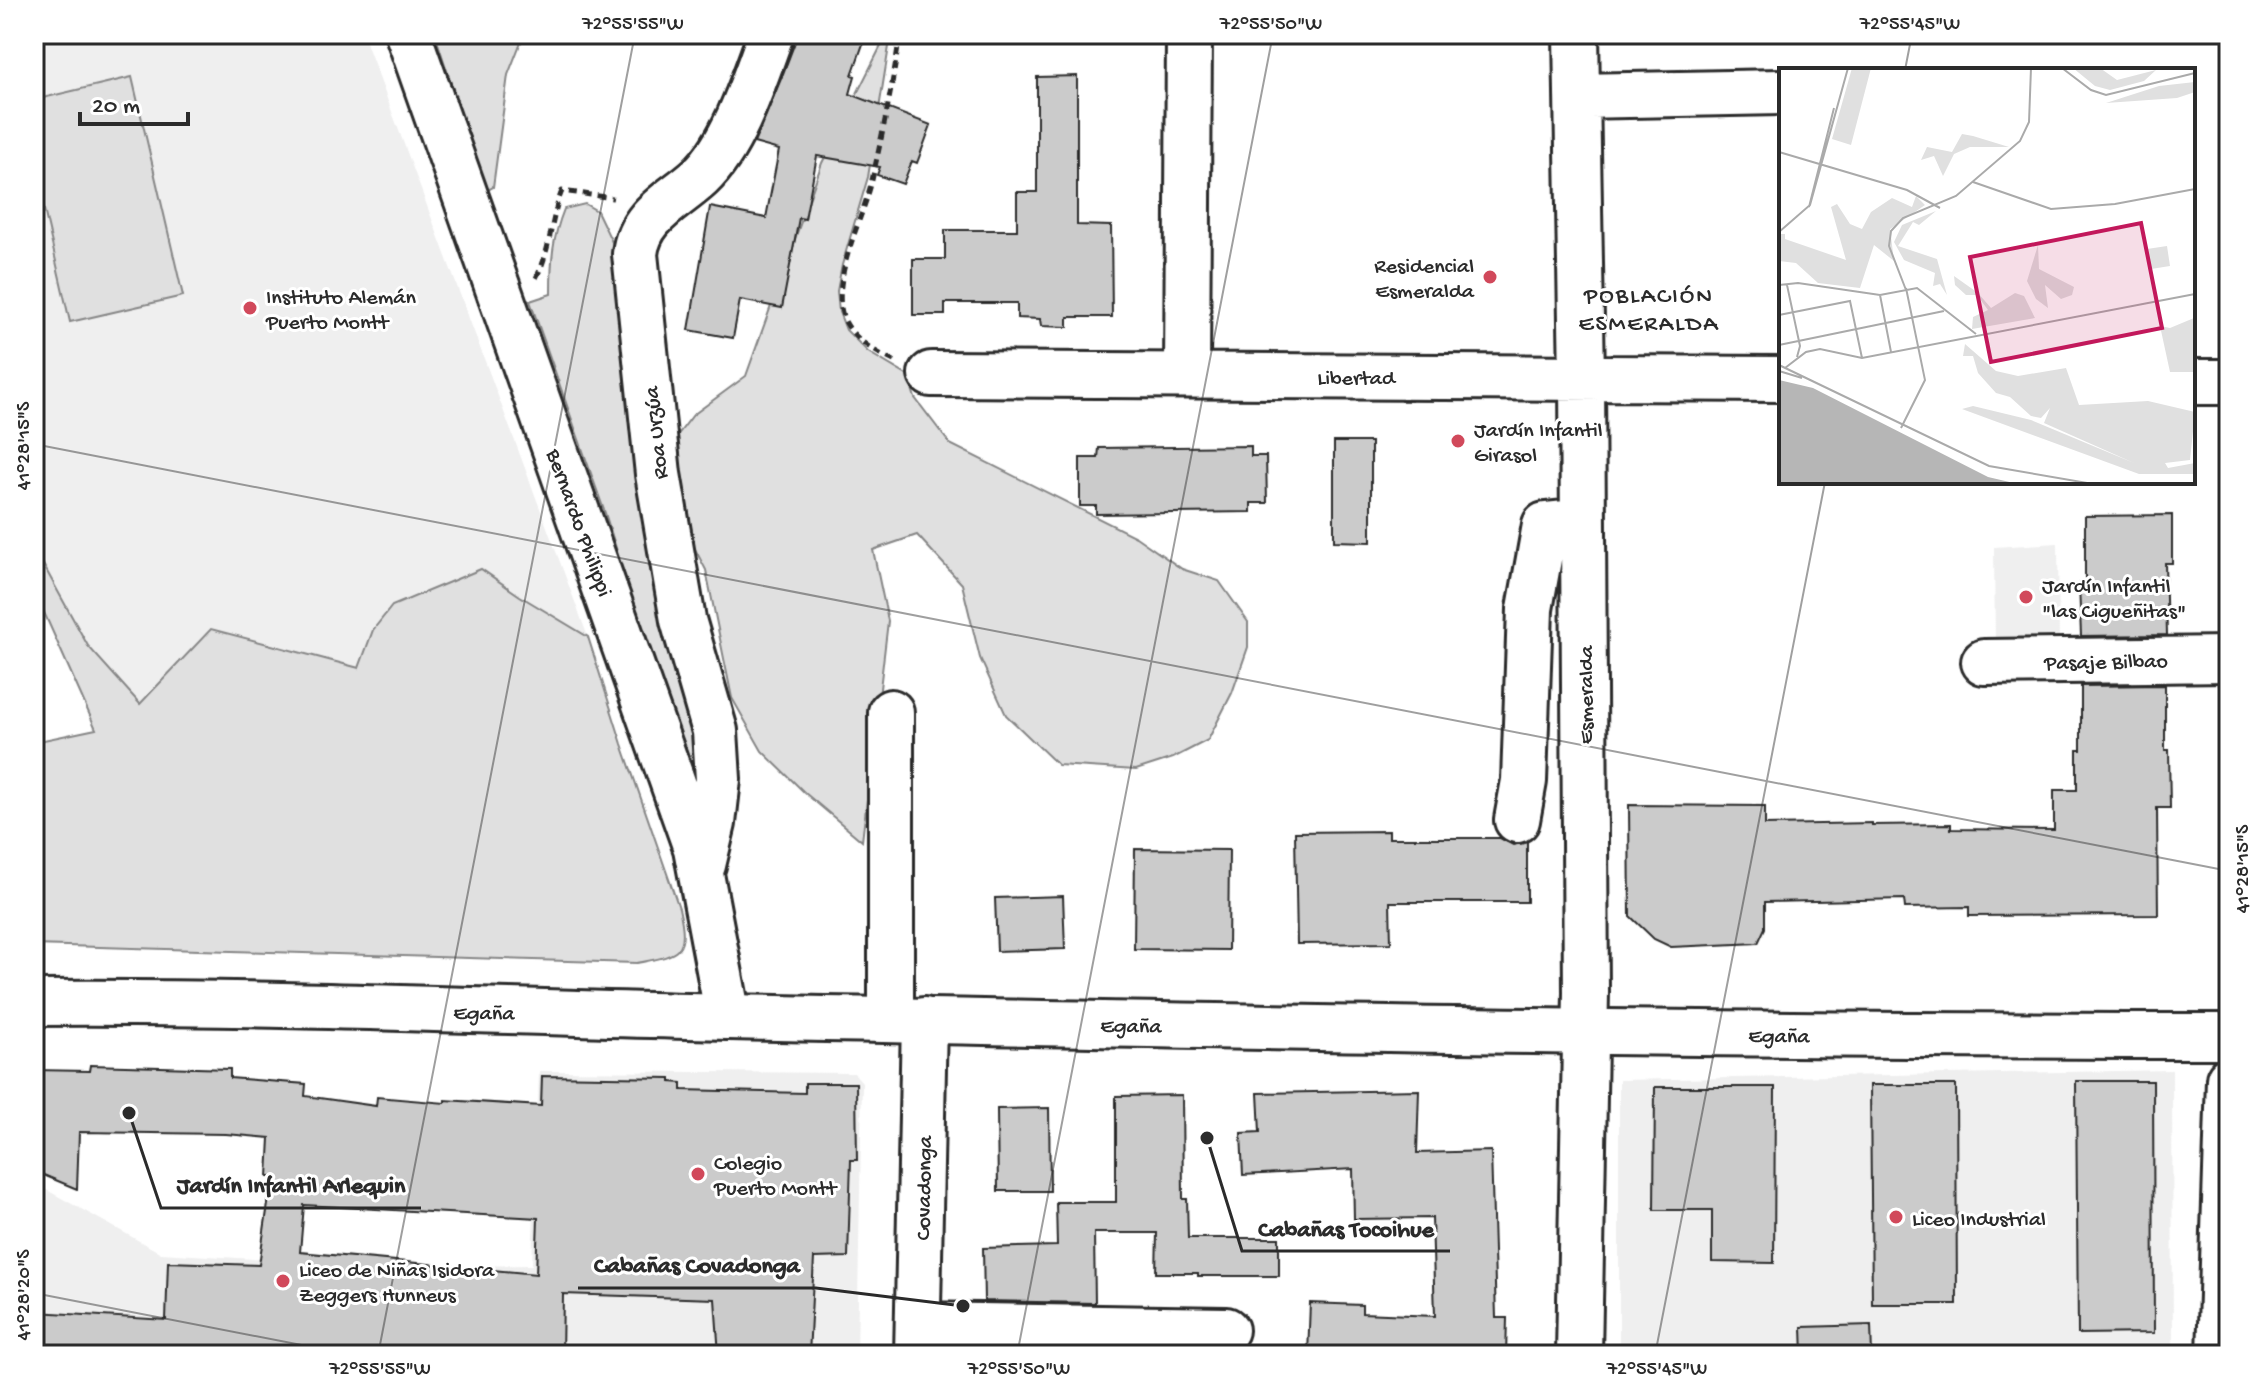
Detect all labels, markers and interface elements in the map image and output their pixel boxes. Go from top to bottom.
text: 72°55'55"W [581,14,684,37]
text: 72°55'50"W [1219,14,1322,37]
text: 72°55'45"W [1859,14,1960,37]
inset map [1779,68,2195,484]
scale bar [80,76,188,126]
text: 20 m [92,93,140,122]
place label: Residencial Esmeralda [1374,255,1475,306]
marker: Residencial Esmeralda [1481,268,1499,286]
district label: POBLACIÓN ESMERALDA [1578,283,1720,340]
place label: Instituto Alemán Puerto Montt [265,286,417,337]
marker: Instituto Alemán Puerto Montt [241,299,259,317]
street label: Libertad [1317,367,1397,393]
street label: Roa Urzúa [640,384,676,480]
text: 41°28'15"S [14,401,37,490]
place label: Jardín Infantil Girasol [1474,419,1603,470]
marker: Jardín Infantil Girasol [1449,432,1467,450]
street label: Bernardo Philippi [538,445,616,601]
place label: Jardín Infantil "las Cigueñitas" [2042,575,2186,626]
marker: Jardín Infantil "las Cigueñitas" [2017,588,2035,606]
street label: Esmeralda [1575,645,1601,744]
street label: Pasaje Bilbao [2043,650,2168,678]
text: 41°28'15"S [2233,824,2256,913]
street label: Egaña [453,1001,515,1029]
street label: Egaña [1100,1014,1162,1042]
street label: Egaña [1748,1024,1810,1052]
street label: Covadonga [912,1135,940,1241]
place label: Colegio Puerto Montt [713,1152,838,1203]
callout: Jardín Infantil Arlequin [161,1160,421,1208]
marker: Colegio Puerto Montt [689,1165,707,1183]
text: Jardín Infantil Arlequin [176,1173,406,1202]
callout: Cabañas Tocoihue [1242,1203,1450,1251]
marker: Liceo Industrial [1887,1208,1905,1226]
place label: Liceo Industrial [1912,1208,2046,1234]
text: Cabañas Tocoihue [1258,1217,1435,1246]
callout: Cabañas Covadonga [578,1240,816,1288]
text: 41°28'20"S [14,1249,37,1341]
text: Cabañas Covadonga [594,1253,802,1282]
place label: Liceo de Niñas Isidora Zeggers Hunneus [299,1259,495,1310]
marker: Liceo de Niñas Isidora Zeggers Hunneus [274,1272,292,1290]
text: 72°55'55"W [328,1359,431,1382]
text: 72°55'50"W [967,1359,1070,1382]
text: 72°55'45"W [1606,1359,1707,1382]

